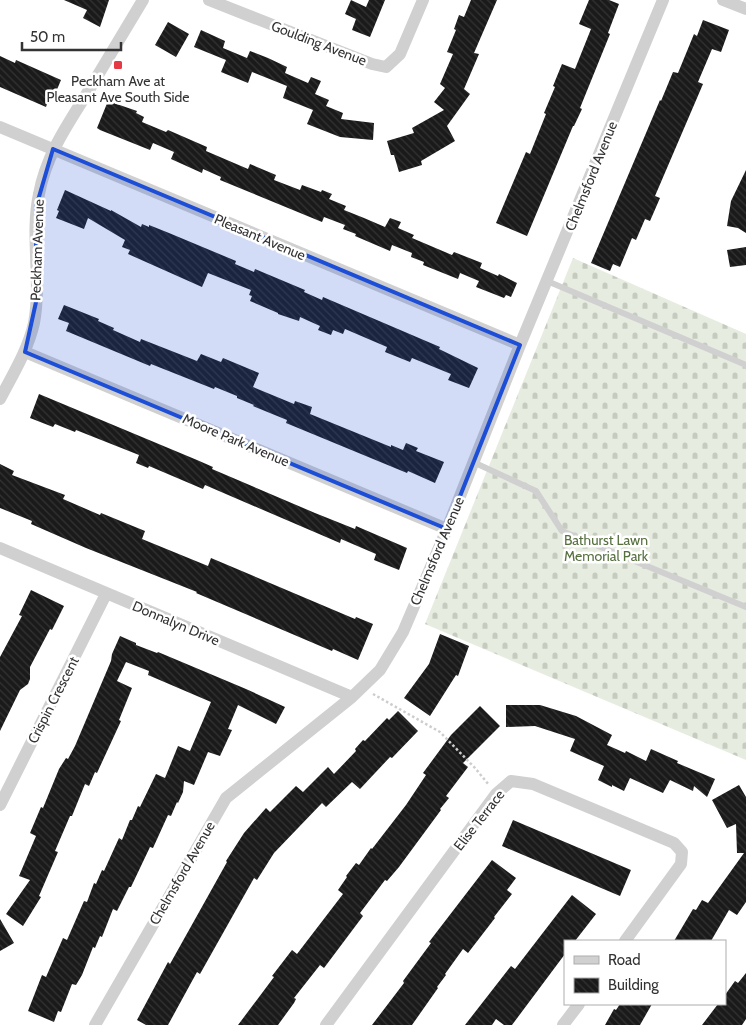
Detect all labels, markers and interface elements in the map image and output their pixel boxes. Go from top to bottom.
street label: Goulding Avenue [269,17,369,69]
scale bar [22,20,121,52]
text: 50 m [30,28,65,46]
marker: Peckham Ave at Pleasant Ave South Side [112,59,124,71]
place label: Peckham Ave at Pleasant Ave South Side [46,72,190,106]
street label: Chelmsford Avenue [561,119,621,233]
street label: Peckham Avenue [26,199,48,301]
street label: Pleasant Avenue [212,210,308,264]
street label: Moore Park Avenue [180,409,292,471]
street label: Chelmsford Avenue [406,494,468,608]
park label: Bathurst Lawn Memorial Park [564,531,649,565]
street label: Donnalyn Drive [130,597,222,649]
street label: Crispin Crescent [23,653,83,746]
street label: Elise Terrace [450,786,508,854]
street label: Chelmsford Avenue [145,818,219,928]
legend [564,940,726,1005]
text: Road [608,951,641,969]
text: Building [608,976,659,994]

